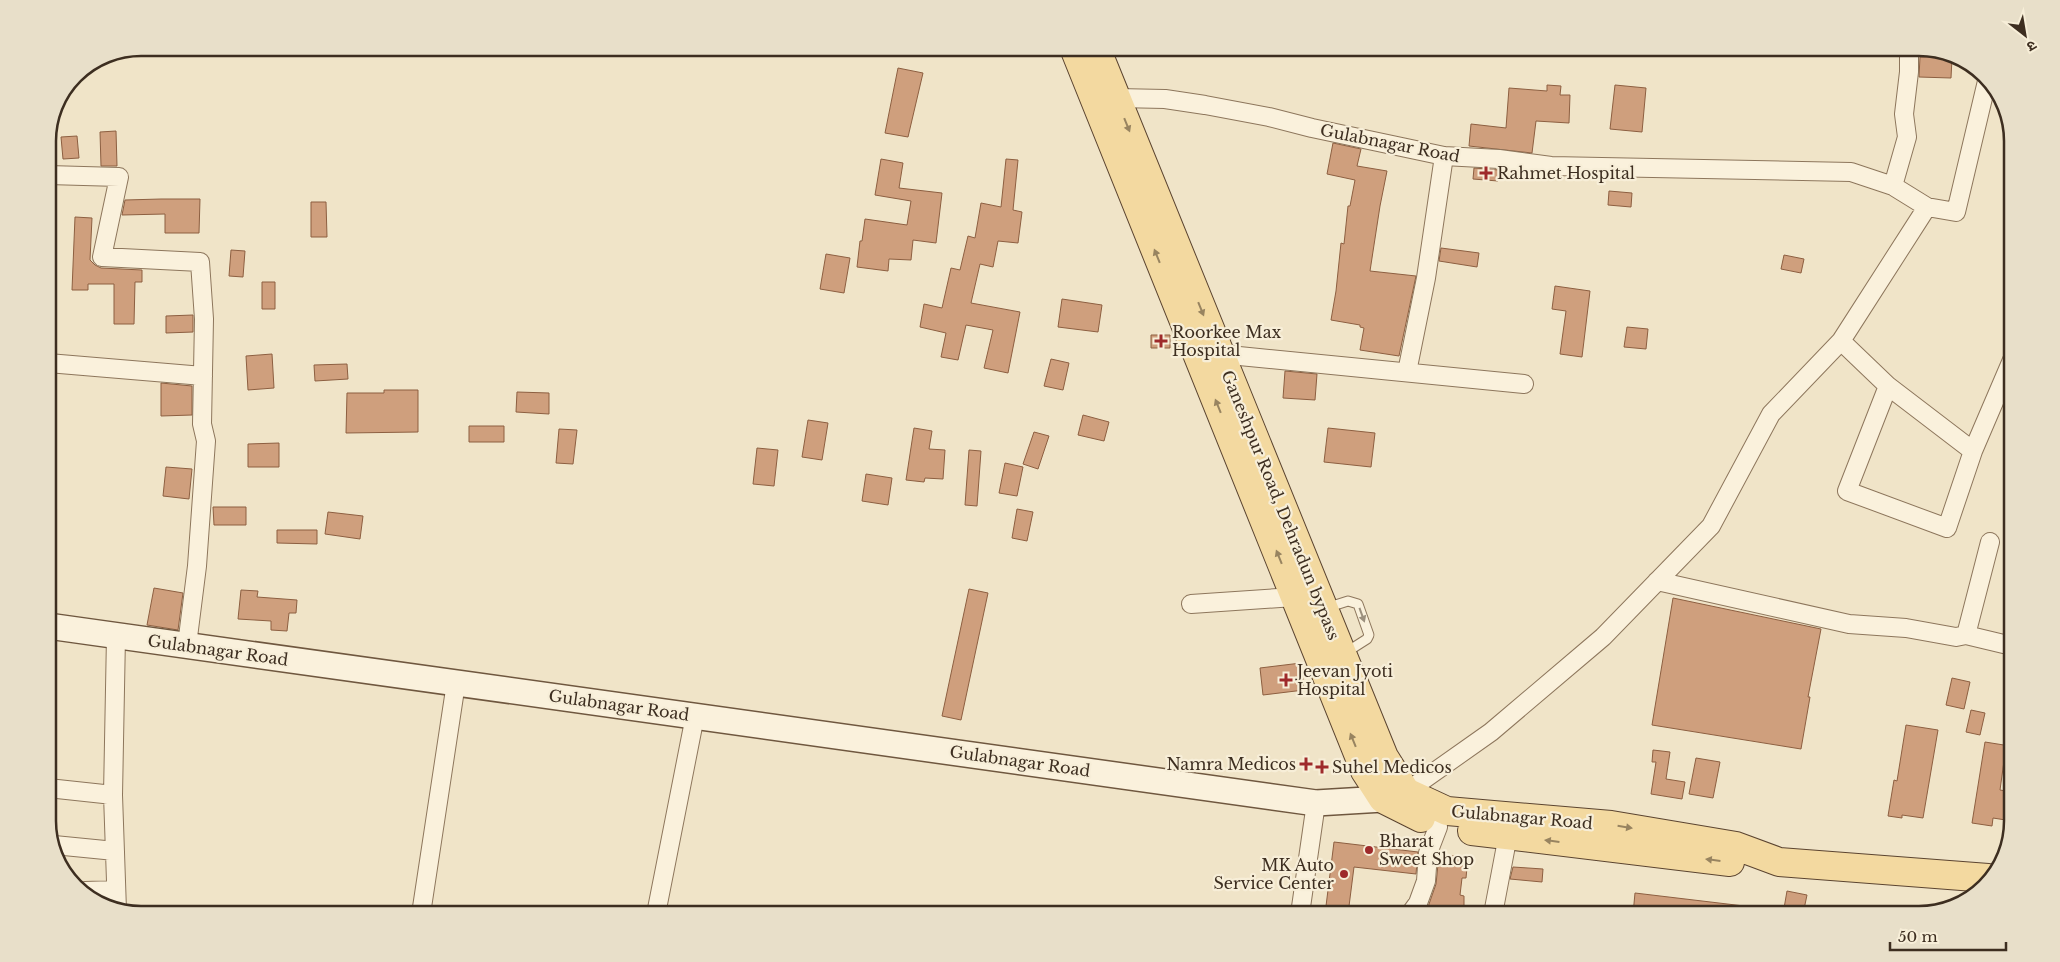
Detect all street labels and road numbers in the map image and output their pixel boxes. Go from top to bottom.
street label: Gulabnagar Road [1318,120,1462,166]
street label: Ganeshpur Road, Dehradun bypass [1218,367,1344,643]
street label: Gulabnagar Road [146,630,290,670]
street label: Gulabnagar Road [547,685,691,725]
street label: Gulabnagar Road [948,741,1092,781]
street label: Gulabnagar Road [1450,801,1594,833]

